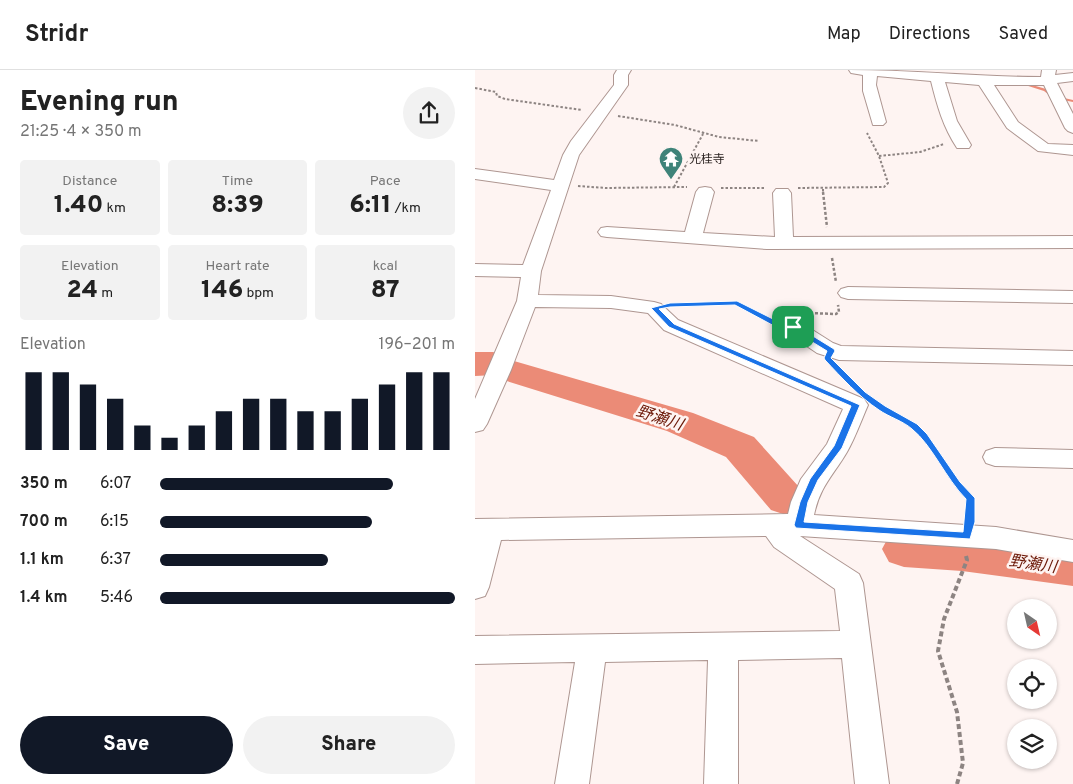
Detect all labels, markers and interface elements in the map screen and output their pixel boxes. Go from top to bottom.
text: Stridr [25,20,88,50]
text: Map [827,23,861,46]
text: Directions [889,23,971,46]
text: Saved [999,23,1048,46]
text: Evening run [20,85,179,121]
button: share [403,87,455,139]
text: 21:25 · 4 × 350 m [20,122,142,142]
temple icon: 光桂寺 [658,146,684,180]
place label: 光桂寺 [689,152,725,168]
text: Distance [62,173,117,190]
text: Time [222,173,253,190]
text: Pace [370,173,401,190]
text: 1.40 [54,190,103,222]
text: 8:39 [211,190,264,222]
text: 6:11 [349,190,392,222]
text: km [103,200,126,217]
text: /km [392,200,421,217]
text: Elevation [61,258,119,275]
text: Heart rate [205,258,270,275]
text: kcal [373,258,398,275]
text: 24 [66,275,98,307]
text: 146 [201,275,243,307]
text: 87 [371,275,400,307]
text: m [98,285,113,302]
text: bpm [243,285,274,302]
pin [772,306,814,348]
icon: arrive [779,313,807,341]
text: Elevation [20,335,86,355]
text: 196–201 m [378,335,455,355]
water label: 野瀬川 [633,402,687,436]
text: 350 m [20,474,68,494]
text: 6:07 [100,474,131,494]
text: 700 m [20,512,68,532]
text: 6:15 [100,512,129,532]
text: 1.1 km [20,550,64,570]
text: 6:37 [100,550,131,570]
water label: 野瀬川 [1008,552,1060,579]
text: 1.4 km [20,588,68,608]
text: 5:46 [100,588,133,608]
north arrow [1007,599,1057,649]
map controls [1007,599,1057,769]
button: locate [1007,659,1057,709]
button: Save [20,716,233,774]
button: Share [243,716,455,774]
button: layers [1007,719,1057,769]

